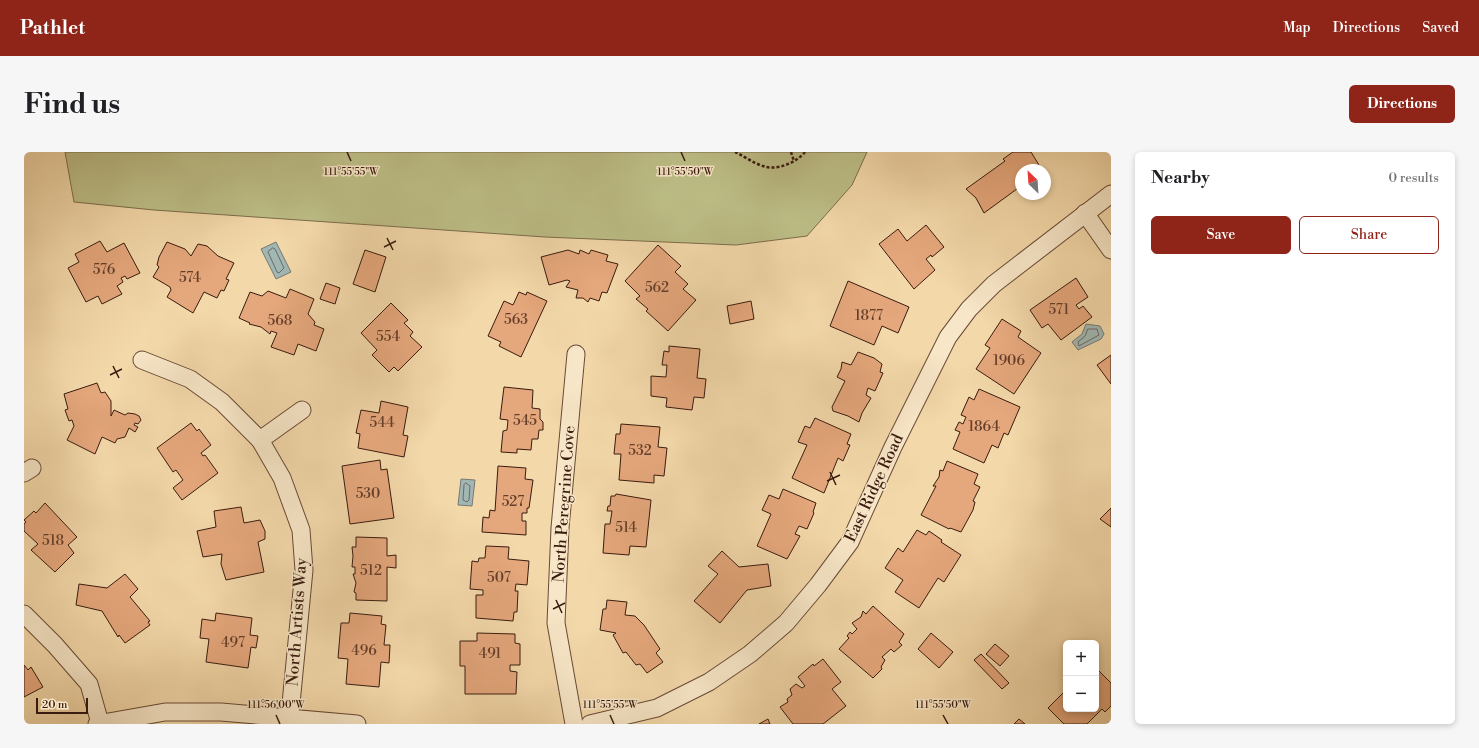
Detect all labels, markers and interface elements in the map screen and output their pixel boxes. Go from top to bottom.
text: Pathlet [20,16,85,40]
text: Map [1283,19,1311,37]
text: Directions [1333,19,1400,37]
text: Saved [1422,19,1459,37]
button: Directions [1349,85,1455,123]
text: Find us [24,87,120,122]
north arrow [1015,164,1051,200]
text: 111°55'55"W [324,166,379,178]
text: 111°55'50"W [657,166,714,178]
text: Nearby [1151,167,1210,189]
text: 0 results [1388,170,1439,186]
button: Save [1151,216,1291,254]
button: Share [1299,216,1439,254]
house number: 576 [93,261,116,279]
house number: 574 [179,269,201,287]
house number: 562 [645,279,669,297]
house number: 571 [1049,301,1069,319]
house number: 1877 [855,307,883,325]
house number: 563 [504,311,528,329]
house number: 568 [268,312,292,330]
house number: 554 [376,328,400,346]
house number: 1906 [993,352,1025,370]
house number: 545 [513,412,537,430]
house number: 544 [370,414,394,432]
house number: 1864 [968,418,1000,436]
street label: North Peregrine Cove [549,425,579,583]
street label: East Ridge Road [840,431,908,545]
house number: 532 [628,442,652,460]
house number: 530 [356,485,380,503]
house number: 527 [502,493,524,511]
house number: 514 [615,519,637,537]
house number: 518 [42,532,64,550]
street label: North Artists Way [283,557,311,687]
house number: 512 [360,562,382,580]
house number: 507 [487,569,511,587]
house number: 497 [221,634,245,652]
map controls [1063,640,1099,712]
button: + [1063,640,1099,676]
house number: 496 [351,642,377,660]
house number: 491 [479,645,501,663]
button: − [1063,676,1099,712]
scale bar [36,696,88,715]
text: 20 m [42,698,67,712]
text: 111°56'00"W [247,699,306,711]
text: 111°55'55"W [583,699,638,711]
text: 111°55'50"W [915,699,972,711]

